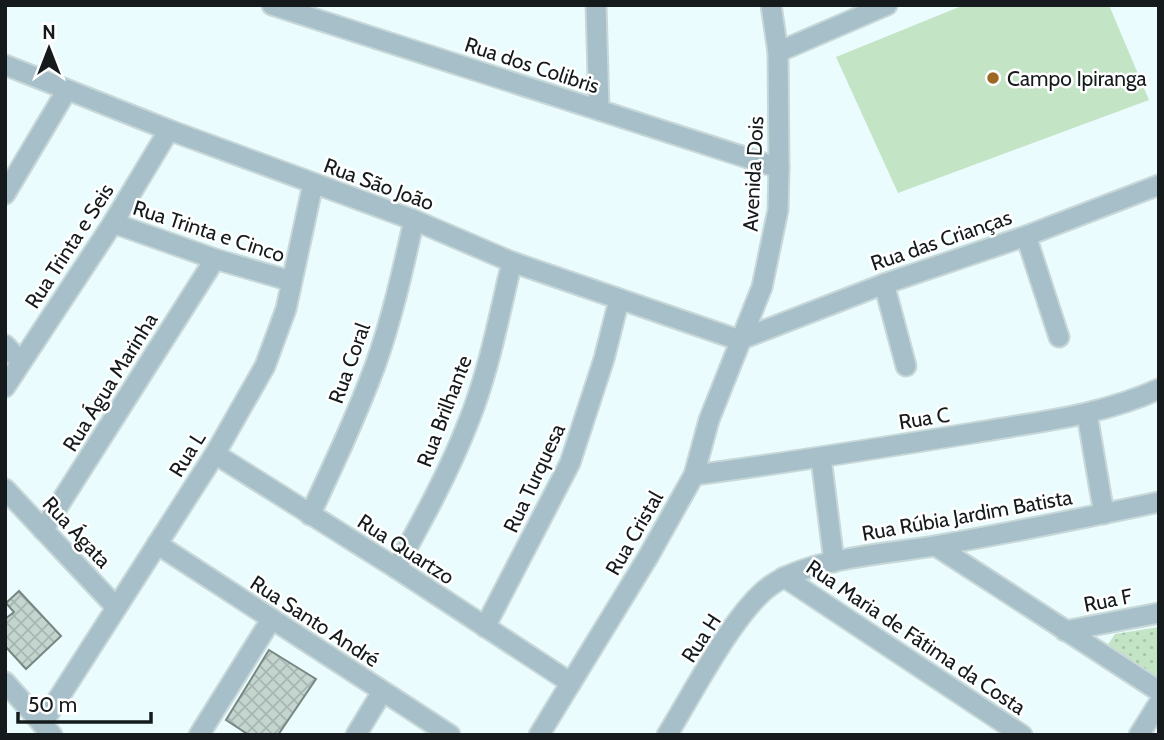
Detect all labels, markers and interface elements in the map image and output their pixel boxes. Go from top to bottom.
north arrow [14,14,84,84]
text: N [42,21,56,44]
street label: Rua dos Colibris [462,31,603,99]
place label: Campo Ipiranga [1007,66,1147,91]
marker: Campo Ipiranga [985,70,1001,86]
street label: Avenida Dois [737,115,769,232]
street label: Rua São João [321,153,437,215]
street label: Rua Trinta e Seis [19,179,119,313]
street label: Rua Trinta e Cinco [130,195,288,267]
street label: Rua das Crianças [867,204,1015,276]
street label: Rua Água Marinha [57,308,163,456]
street label: Rua Coral [323,319,375,407]
street label: Rua Brilhante [411,351,477,470]
street label: Rua C [897,402,951,434]
street label: Rua Turquesa [498,420,570,536]
street label: Rua L [163,426,211,481]
street label: Rua Rúbia Jardim Batista [860,484,1074,546]
street label: Rua Cristal [600,486,668,579]
street label: Rua Ágata [38,491,116,573]
street label: Rua Quartzo [353,508,459,590]
street label: Rua Maria de Fátima da Costa [802,554,1030,720]
street label: Rua Santo André [246,570,384,672]
street label: Rua F [1081,583,1135,617]
street label: Rua H [676,609,726,667]
scale bar [18,680,150,724]
text: 50 m [28,692,77,717]

